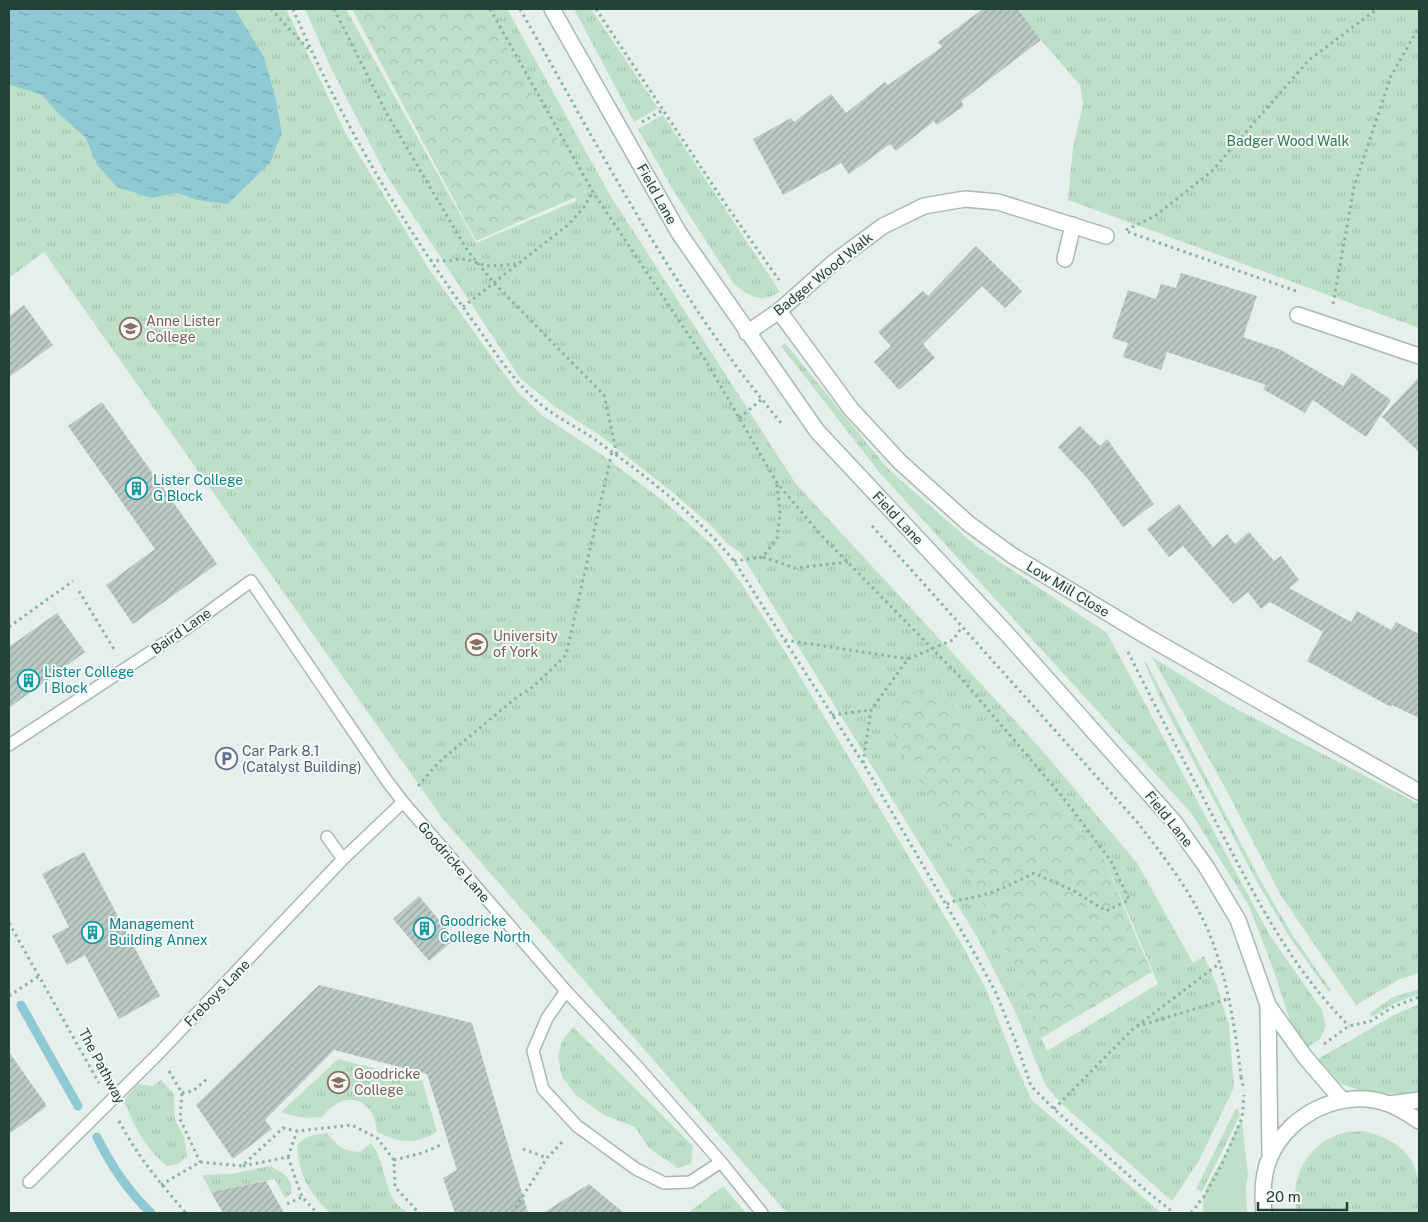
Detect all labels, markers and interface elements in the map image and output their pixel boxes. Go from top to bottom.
park label: Badger Wood Walk [1227,133,1350,149]
street label: Field Lane [634,161,680,227]
street label: Badger Wood Walk [770,229,876,319]
place label: Anne Lister College [146,313,220,345]
school or university icon: Anne Lister College [118,317,142,341]
place label: Lister College G Block [153,472,243,504]
building icon: Lister College G Block [125,476,149,500]
street label: Field Lane [869,488,927,548]
street label: Low Mill Close [1024,558,1112,620]
street label: Baird Lane [148,605,214,657]
place label: University of York [493,628,559,660]
school or university icon: University of York [465,632,489,656]
place label: Lister College I Block [44,664,134,696]
building icon: Lister College I Block [16,668,40,692]
place label: Car Park 8.1 (Catalyst Building) [242,743,362,775]
parking icon: Car Park 8.1 (Catalyst Building) [214,747,238,771]
street label: Field Lane [1142,788,1196,850]
street label: Goodricke Lane [415,818,493,906]
place label: Goodricke College North [440,913,530,945]
place label: Management Building Annex [109,916,208,948]
building icon: Goodricke College North [412,917,436,941]
building icon: Management Building Annex [81,920,105,944]
street label: Freboys Lane [181,956,253,1030]
street label: The Pathway [75,1026,129,1107]
place label: Goodricke College [354,1066,421,1098]
school or university icon: Goodricke College [326,1070,350,1094]
scale bar [1258,1180,1347,1212]
text: 20 m [1266,1188,1301,1205]

